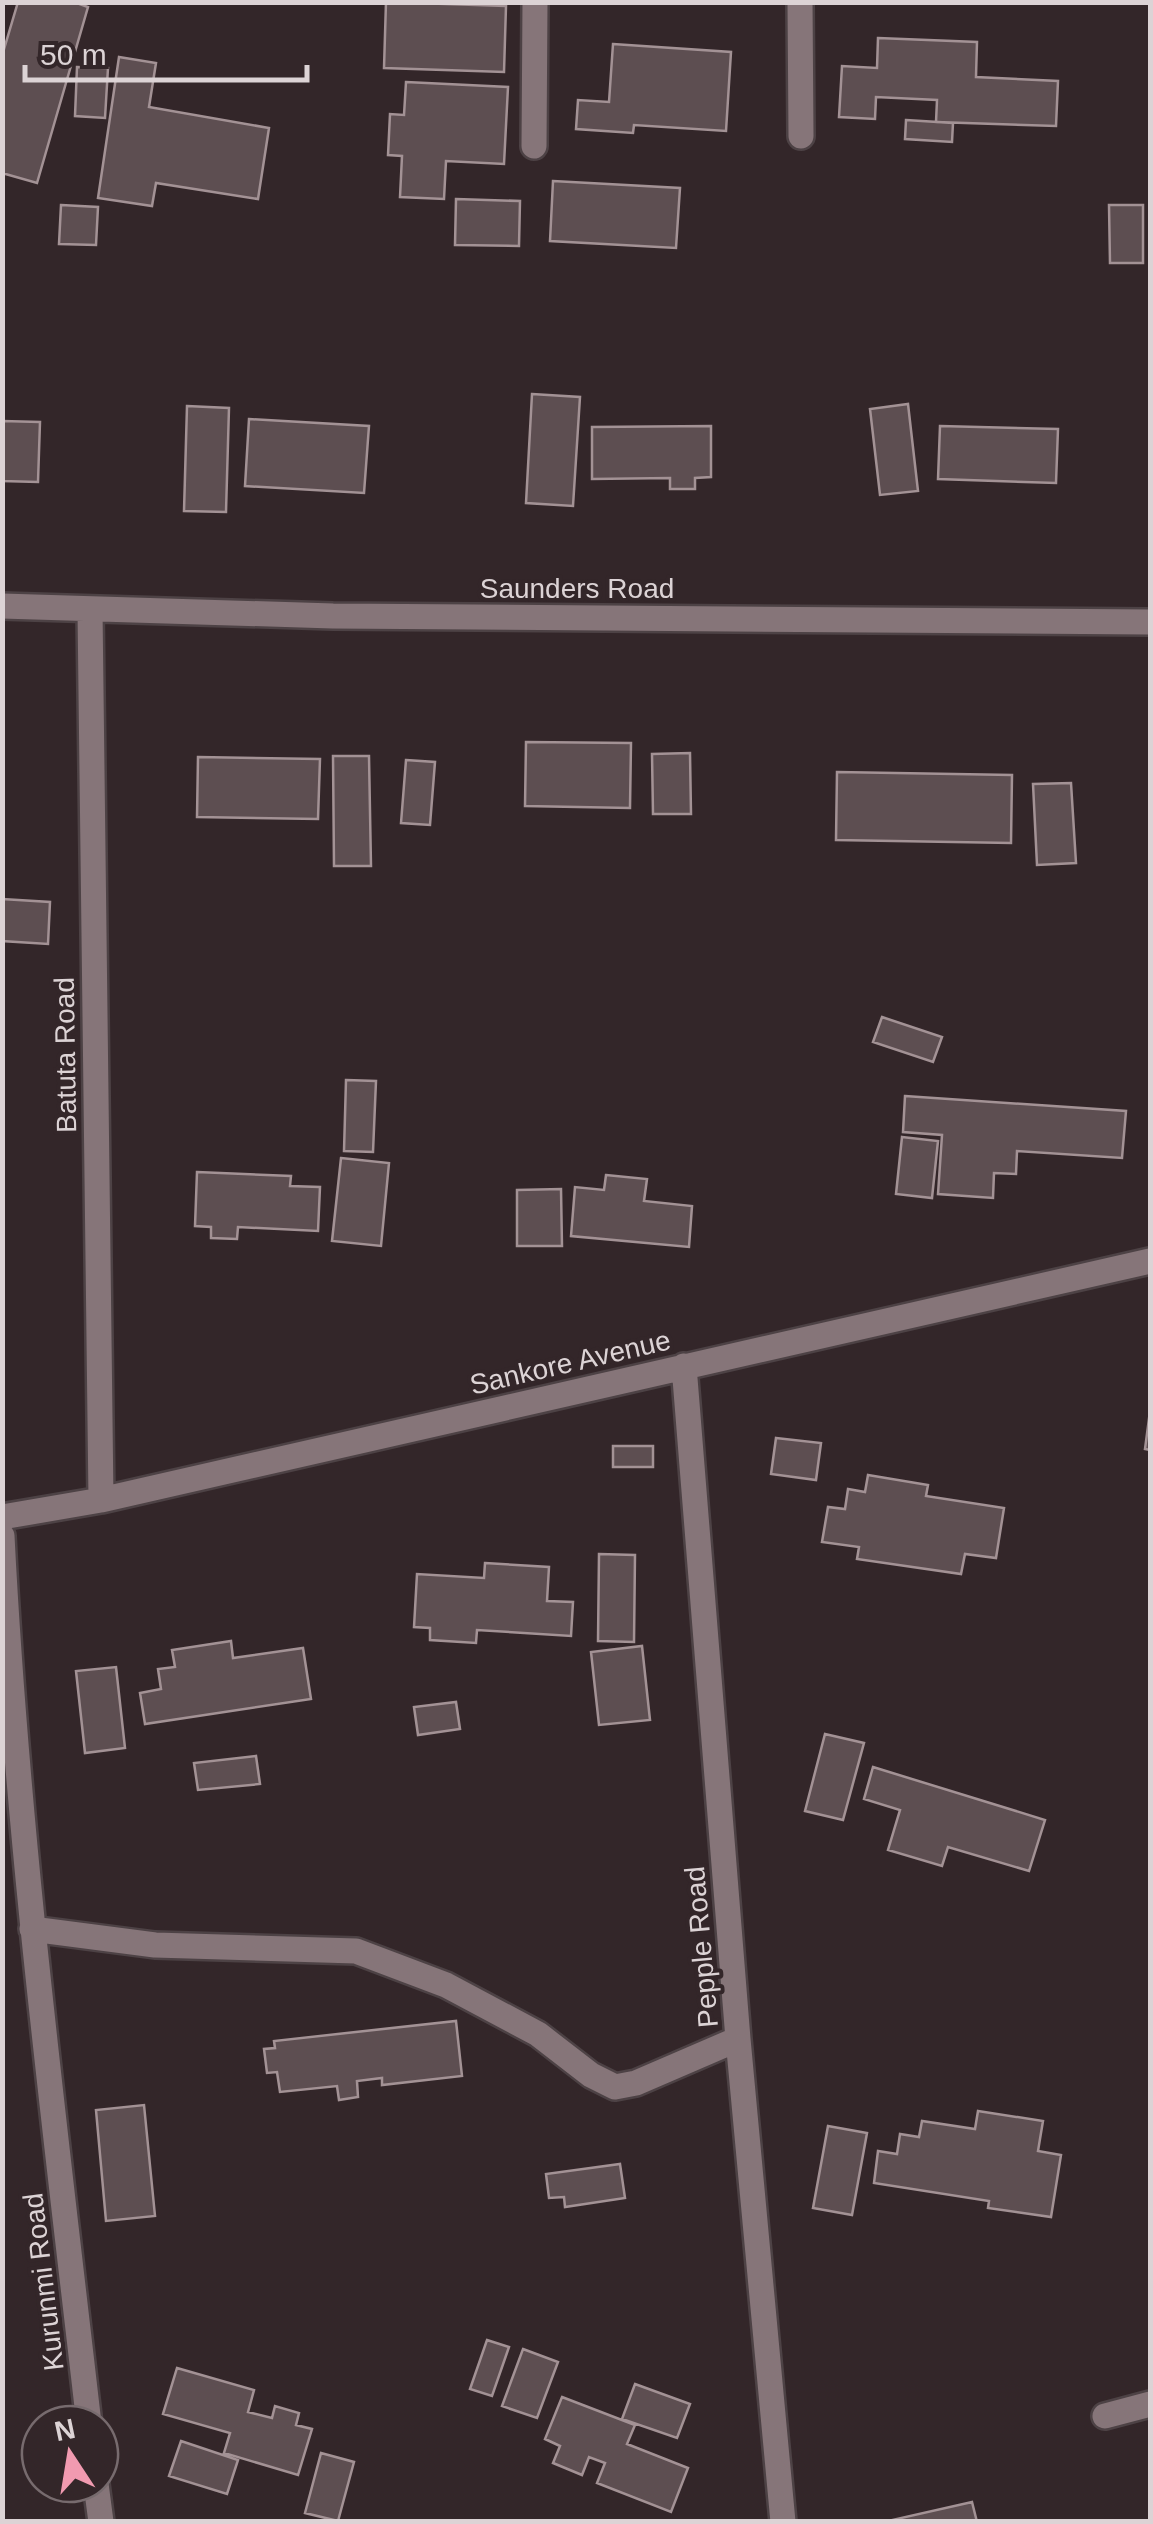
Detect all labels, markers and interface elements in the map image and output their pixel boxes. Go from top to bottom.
scale bar [25,20,308,82]
text: 50 m [40,38,107,71]
street label: Saunders Road [480,573,674,604]
street label: Batuta Road [49,977,82,1133]
street label: Sankore Avenue [467,1324,673,1401]
street label: Pepple Road [679,1865,724,2029]
street label: Kurunmi Road [17,2191,70,2373]
north arrow [20,2404,120,2504]
text: N [52,2413,78,2447]

